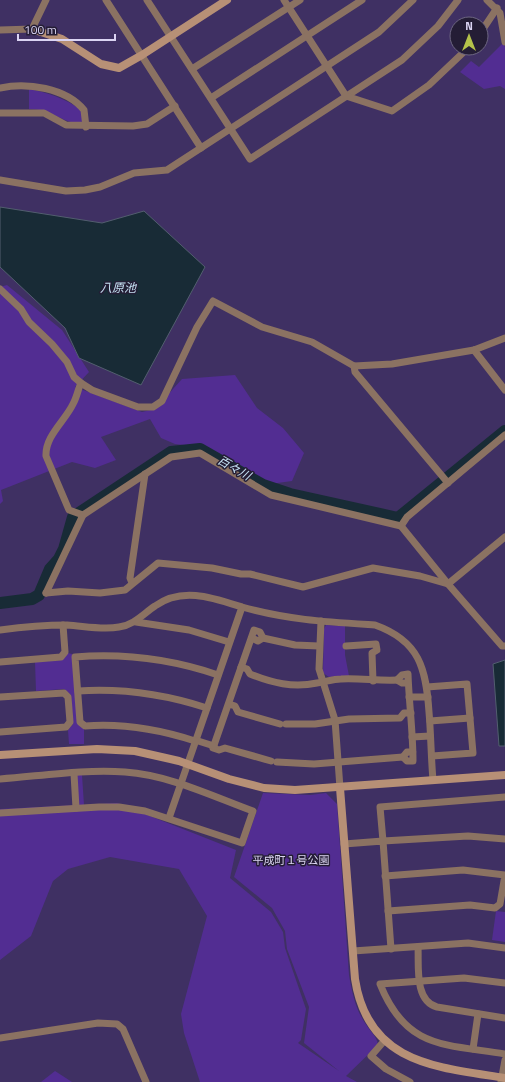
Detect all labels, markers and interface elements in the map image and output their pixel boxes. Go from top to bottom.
scale bar [18,16,115,42]
north arrow [449,16,489,56]
text: N [465,18,473,34]
text: 100 m [24,20,57,39]
water label: 八原池 [100,278,137,297]
water label: 百々川 [214,450,256,486]
park label: 平成町１号公園 [253,852,330,868]

